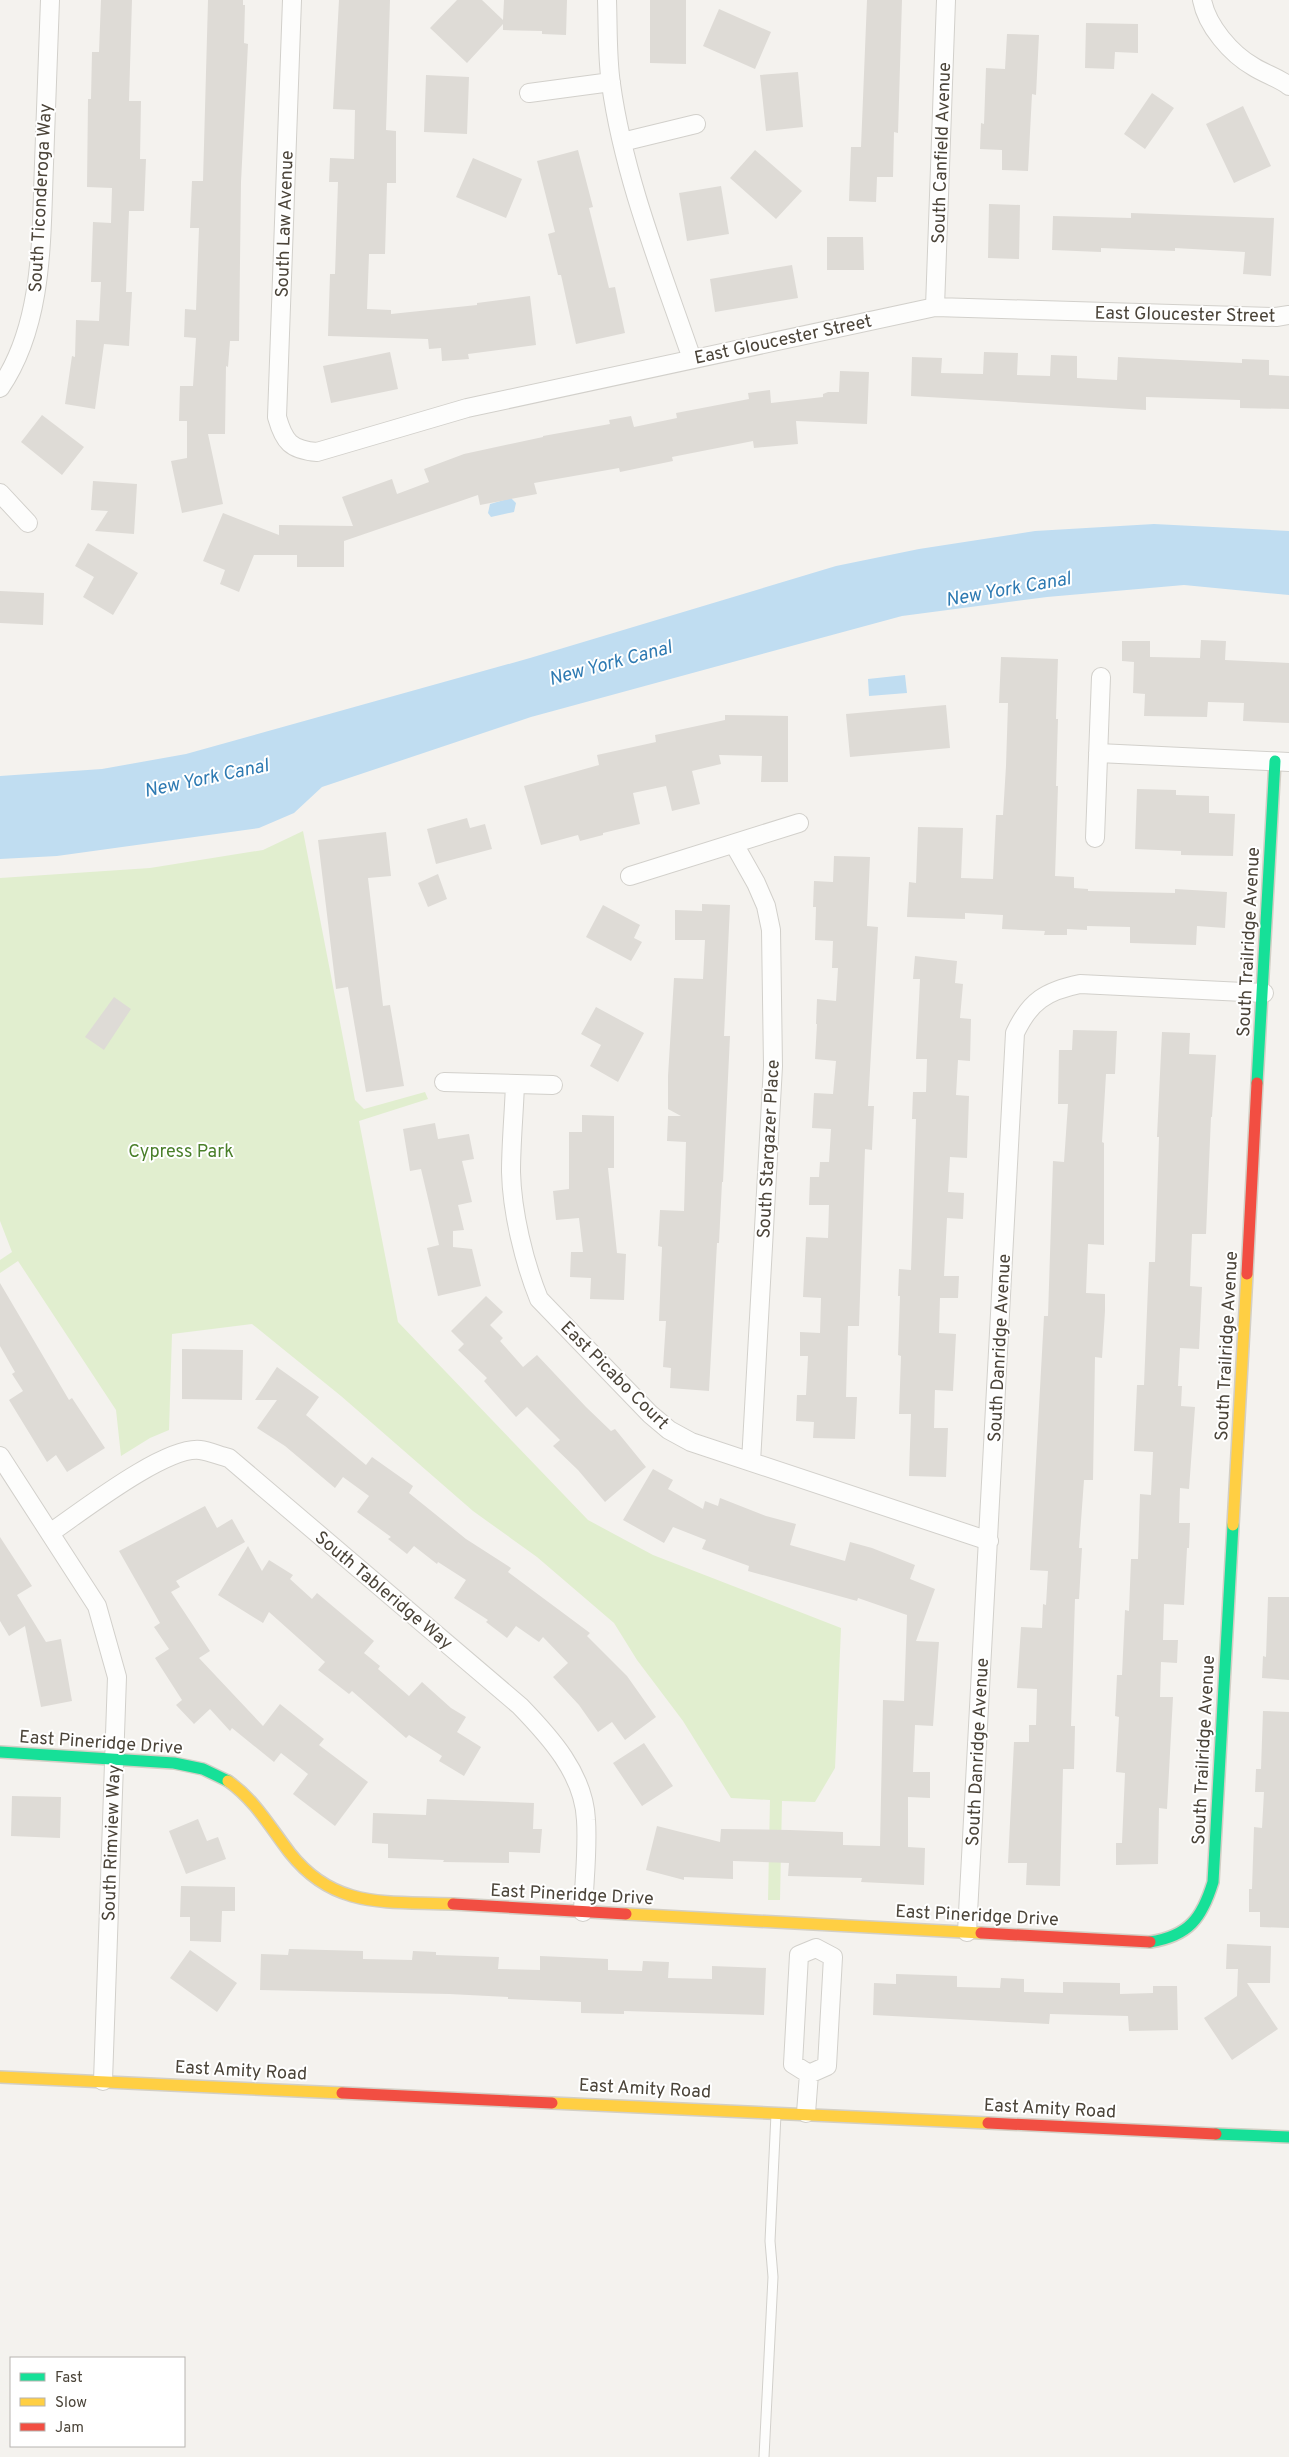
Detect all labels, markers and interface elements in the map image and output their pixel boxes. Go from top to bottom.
street label: South Canfield Avenue [928,62,957,244]
street label: South Ticonderoga Way [25,103,58,293]
street label: South Law Avenue [271,150,300,298]
street label: East Gloucester Street [1094,302,1276,329]
street label: East Gloucester Street [692,310,874,371]
water label: New York Canal [944,567,1074,613]
water label: New York Canal [546,636,676,692]
water label: New York Canal [142,754,272,804]
street label: South Trailridge Avenue [1233,847,1266,1038]
street label: South Stargazer Place [753,1059,786,1239]
park label: Cypress Park [128,1141,234,1164]
street label: South Trailridge Avenue [1211,1251,1244,1442]
street label: South Danridge Avenue [984,1253,1017,1443]
street label: East Picabo Court [555,1317,673,1435]
street label: South Tableridge Way [309,1527,457,1656]
street label: South Trailridge Avenue [1188,1655,1221,1846]
street label: South Danridge Avenue [962,1657,995,1847]
street label: East Pineridge Drive [18,1726,183,1761]
street label: South Rimview Way [98,1764,127,1922]
street label: East Pineridge Drive [490,1880,654,1911]
street label: East Pineridge Drive [895,1901,1059,1932]
street label: East Amity Road [174,2057,308,2086]
street label: East Amity Road [578,2075,712,2104]
street label: East Amity Road [983,2095,1117,2124]
legend [10,2357,185,2447]
text: Fast [55,2369,83,2388]
text: Slow [55,2394,87,2413]
text: Jam [55,2419,84,2438]

